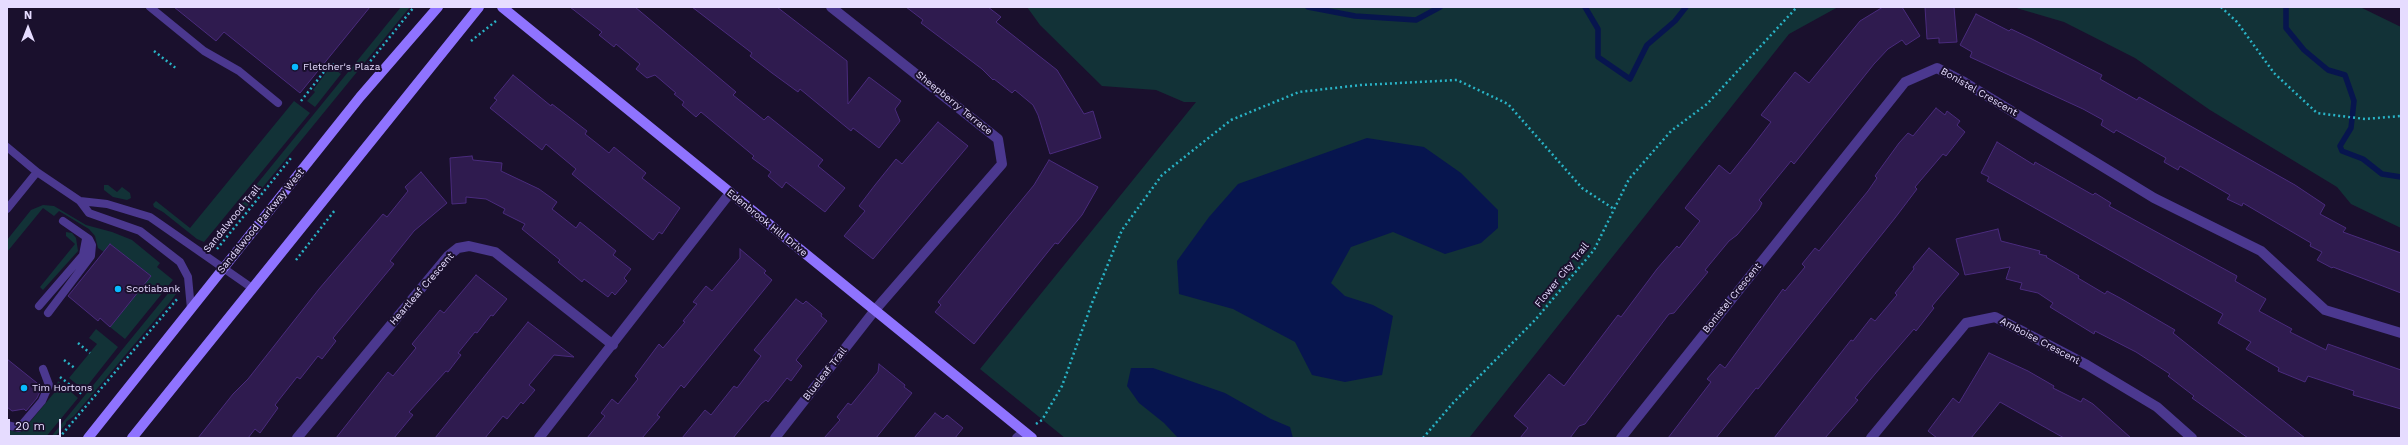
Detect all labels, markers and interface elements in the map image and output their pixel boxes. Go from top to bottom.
north arrow [8,8,48,48]
text: N [24,9,32,22]
place label: Fletcher's Plaza [303,61,380,73]
marker: Fletcher's Plaza [290,62,300,72]
street label: Bonistel Crescent [1939,65,2019,119]
street label: Sheepberry Terrace [913,68,995,138]
street label: Sandalwood Parkway West [215,166,307,276]
street label: Sandalwood Trail [201,183,263,255]
street label: Edenbrook Hill Drive [724,187,810,259]
street label: Flower City Trail [1532,240,1592,310]
street label: Heartleaf Crescent [387,250,457,328]
street label: Bonistel Crescent [1700,261,1764,335]
place label: Scotiabank [126,283,180,295]
marker: Scotiabank [113,284,123,294]
street label: Amboise Crescent [1998,315,2082,367]
street label: Blueleaf Trail [801,345,849,403]
place label: Tim Hortons [32,382,92,394]
marker: Tim Hortons [19,383,29,393]
scale bar [10,411,63,437]
text: 20 m [15,419,45,433]

